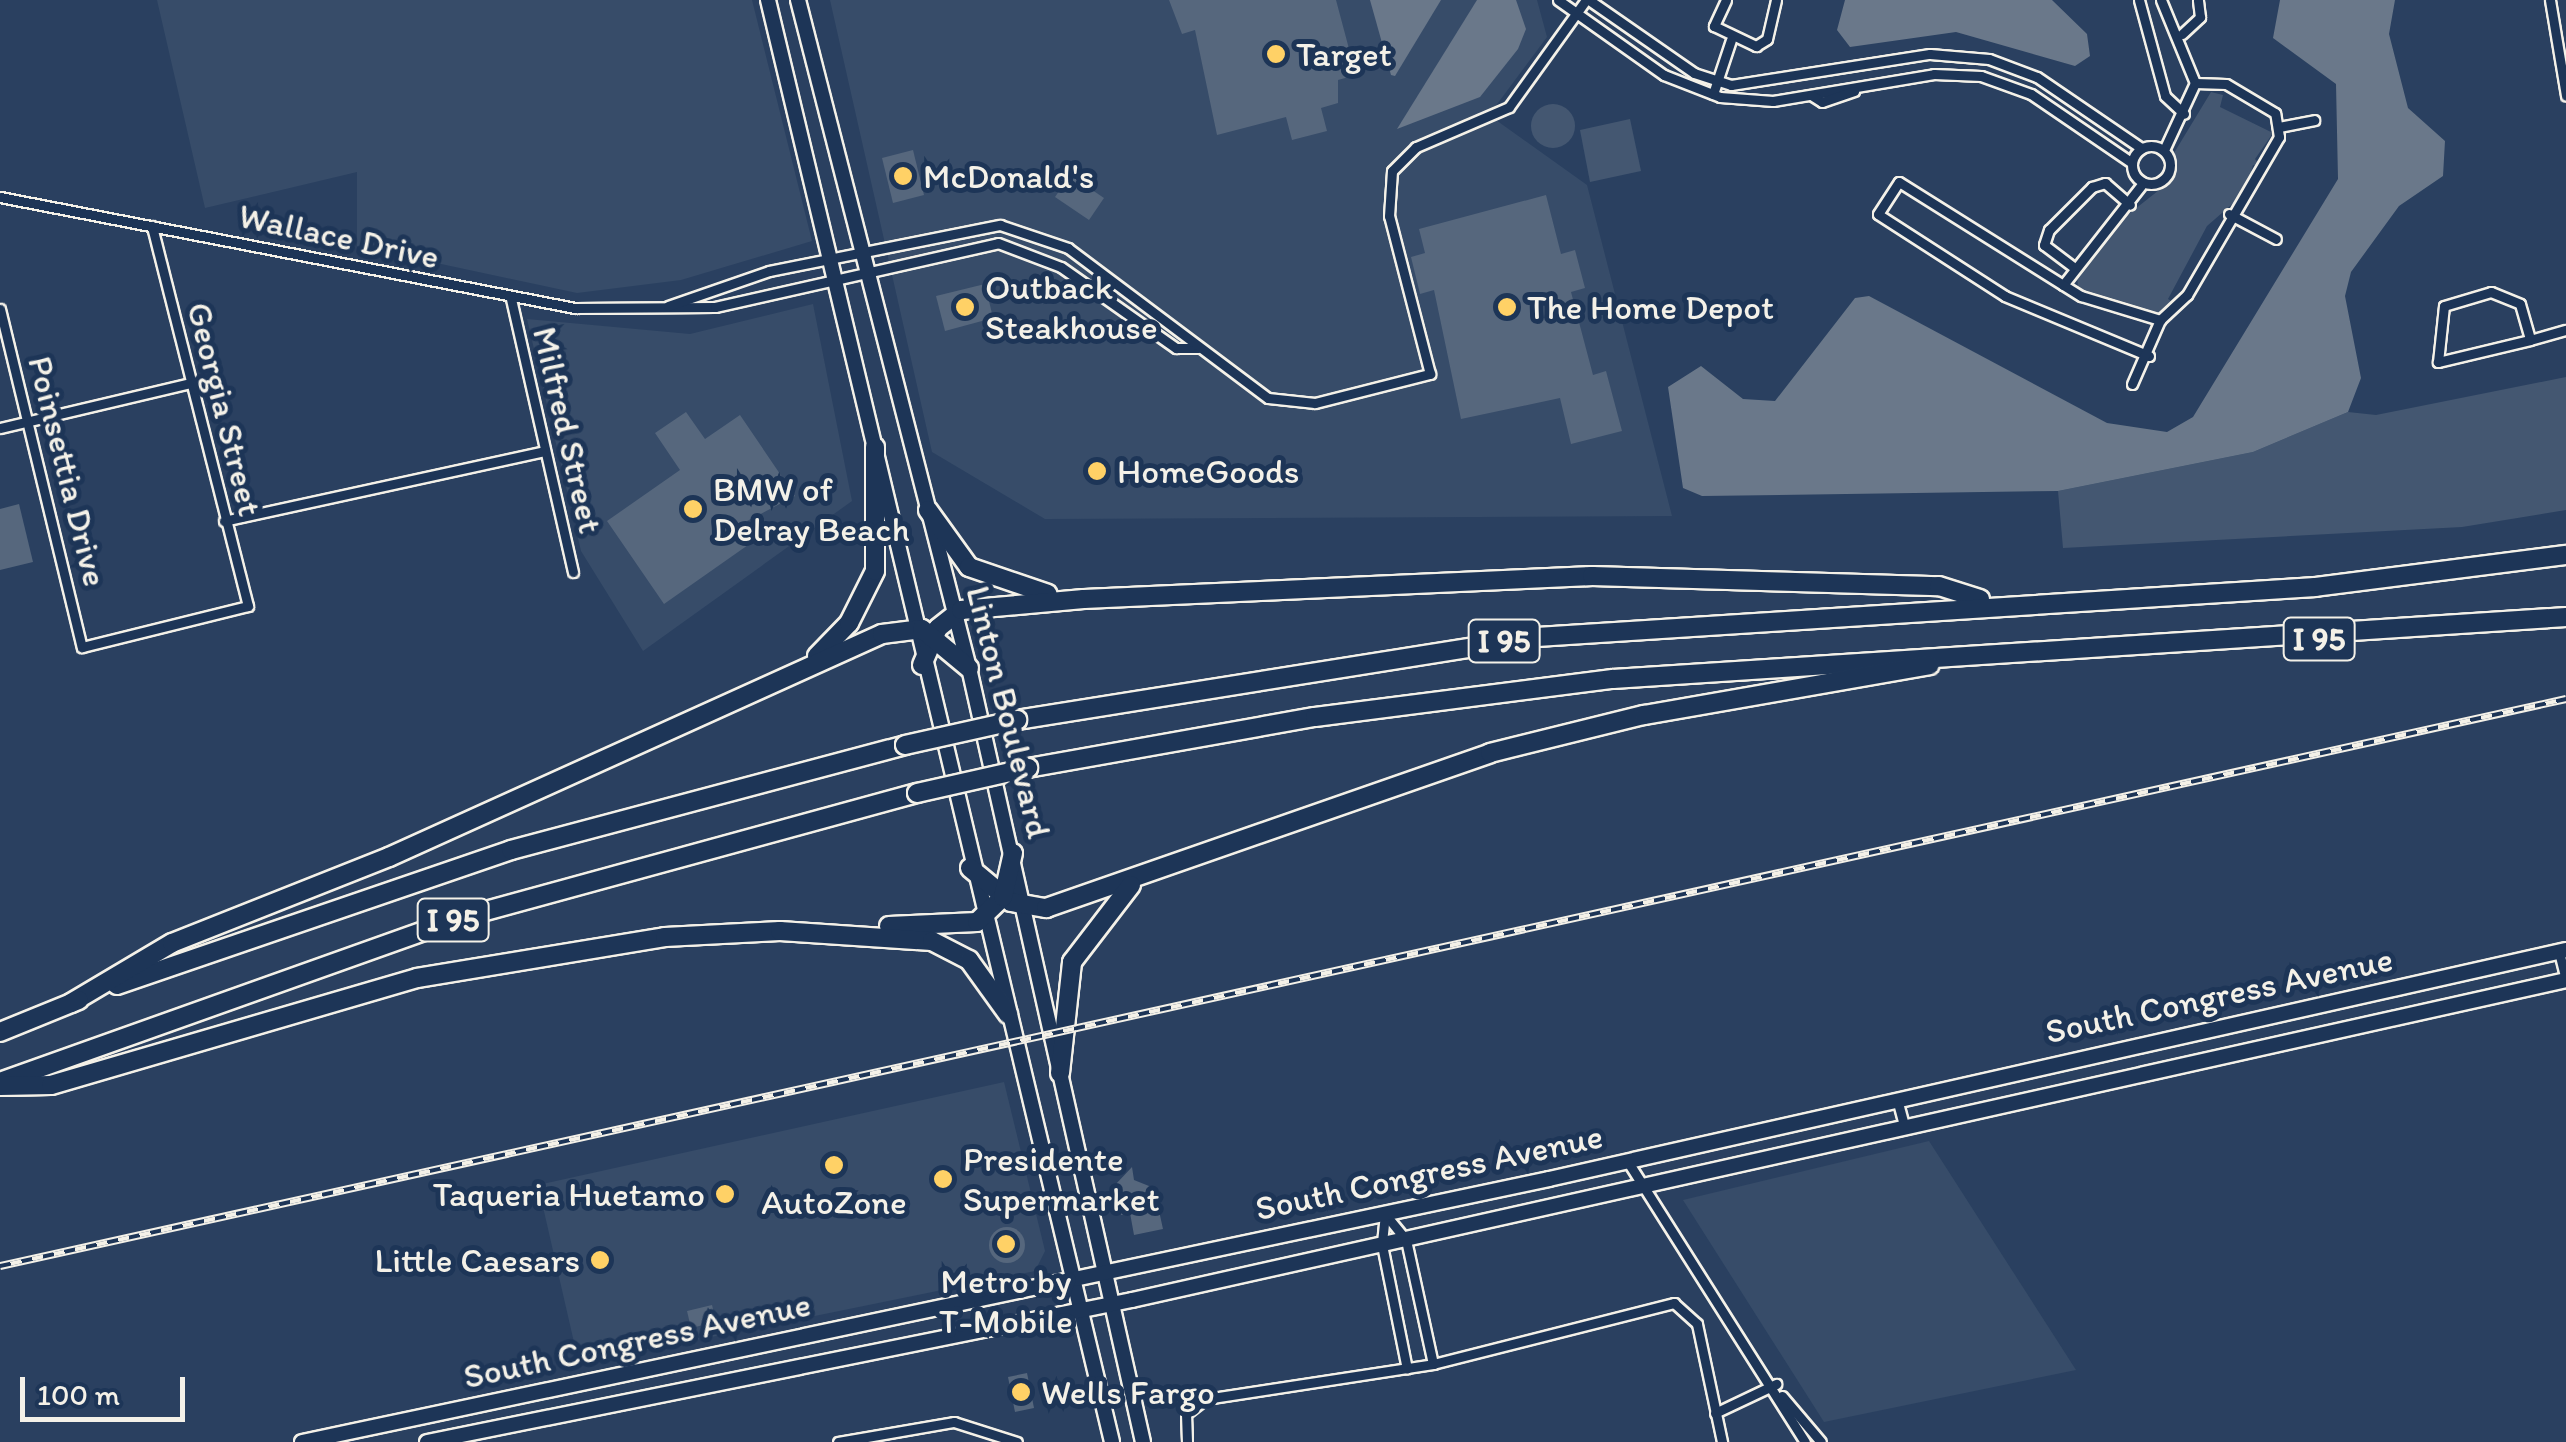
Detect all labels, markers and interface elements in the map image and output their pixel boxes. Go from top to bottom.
place label: Target [1296,33,1392,75]
marker: Target [1265,43,1287,65]
place label: McDonald's [923,155,1094,197]
marker: McDonald's [892,165,914,187]
street label: Wallace Drive [235,194,443,278]
place label: Outback Steakhouse [985,266,1158,348]
place label: The Home Depot [1527,286,1775,328]
marker: Outback Steakhouse [954,296,976,318]
marker: The Home Depot [1496,296,1518,318]
street label: Georgia Street [178,298,272,520]
street label: Milfred Street [524,323,612,537]
street label: Poinsettia Drive [19,351,117,591]
place label: HomeGoods [1117,450,1300,492]
marker: HomeGoods [1086,460,1108,482]
place label: BMW of Delray Beach [713,468,908,550]
marker: BMW of Delray Beach [682,498,704,520]
street label: Linton Boulevard [957,581,1061,843]
road number: I 95 [2282,612,2356,666]
road number: I 95 [1466,614,1542,668]
road number: I 95 [416,893,490,947]
street label: South Congress Avenue [2042,938,2396,1052]
street label: South Congress Avenue [1252,1115,1606,1229]
place label: Presidente Supermarket [963,1138,1160,1220]
marker: AutoZone [823,1154,845,1176]
marker: Presidente Supermarket [932,1168,954,1190]
place label: Taqueria Huetamo [432,1173,705,1215]
place label: AutoZone [761,1181,907,1223]
marker: Taqueria Huetamo [714,1183,736,1205]
marker: Metro by T-Mobile [995,1233,1017,1255]
place label: Little Caesars [374,1239,580,1281]
marker: Little Caesars [589,1249,611,1271]
place label: Metro by T-Mobile [939,1260,1073,1342]
street label: South Congress Avenue [460,1283,814,1397]
scale bar [25,1357,190,1419]
place label: Wells Fargo [1041,1371,1214,1413]
text: 100 m [37,1376,120,1413]
marker: Wells Fargo [1010,1381,1032,1403]

